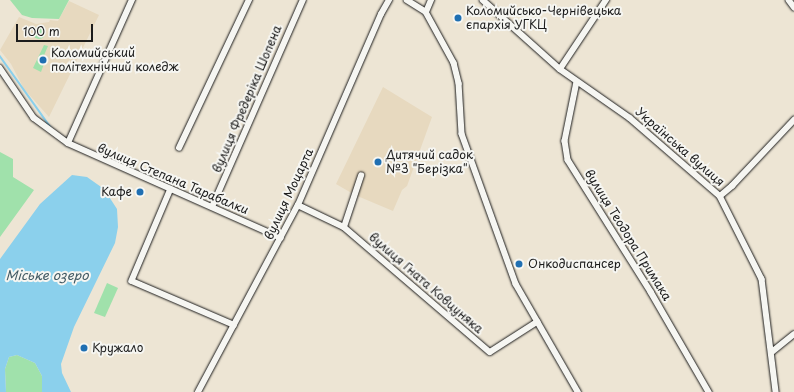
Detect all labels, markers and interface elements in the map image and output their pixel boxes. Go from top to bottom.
place label: Коломийсько-Чернівецька єпархія УГКЦ [466,4,621,32]
marker: Коломийсько-Чернівецька єпархія УГКЦ [453,13,463,23]
scale bar [18,16,95,42]
text: 100 m [23,22,60,40]
street label: вулиця Фредеріка Шопена [209,23,285,175]
place label: Коломийський політехнічний коледж [51,46,179,74]
marker: Коломийський політехнічний коледж [38,55,48,65]
street label: Українська вулиця [633,104,727,190]
street label: вулиця Степана Тарабалки [95,140,251,218]
street label: вулиця Моцарта [262,146,316,242]
place label: Дитячий садок №3 "Берізка" [386,148,474,176]
marker: Дитячий садок №3 "Берізка" [373,157,383,167]
street label: вулиця Теодора Примака [581,166,675,304]
place label: Кафе [101,185,132,199]
marker: Кафе [135,187,145,197]
street label: вулиця Гната Ковцуняка [366,229,486,337]
place label: Онкодиспансер [528,257,621,271]
marker: Онкодиспансер [513,258,525,270]
water label: Міське озеро [6,267,88,283]
place label: Кружало [92,341,143,355]
marker: Кружало [79,343,89,353]

